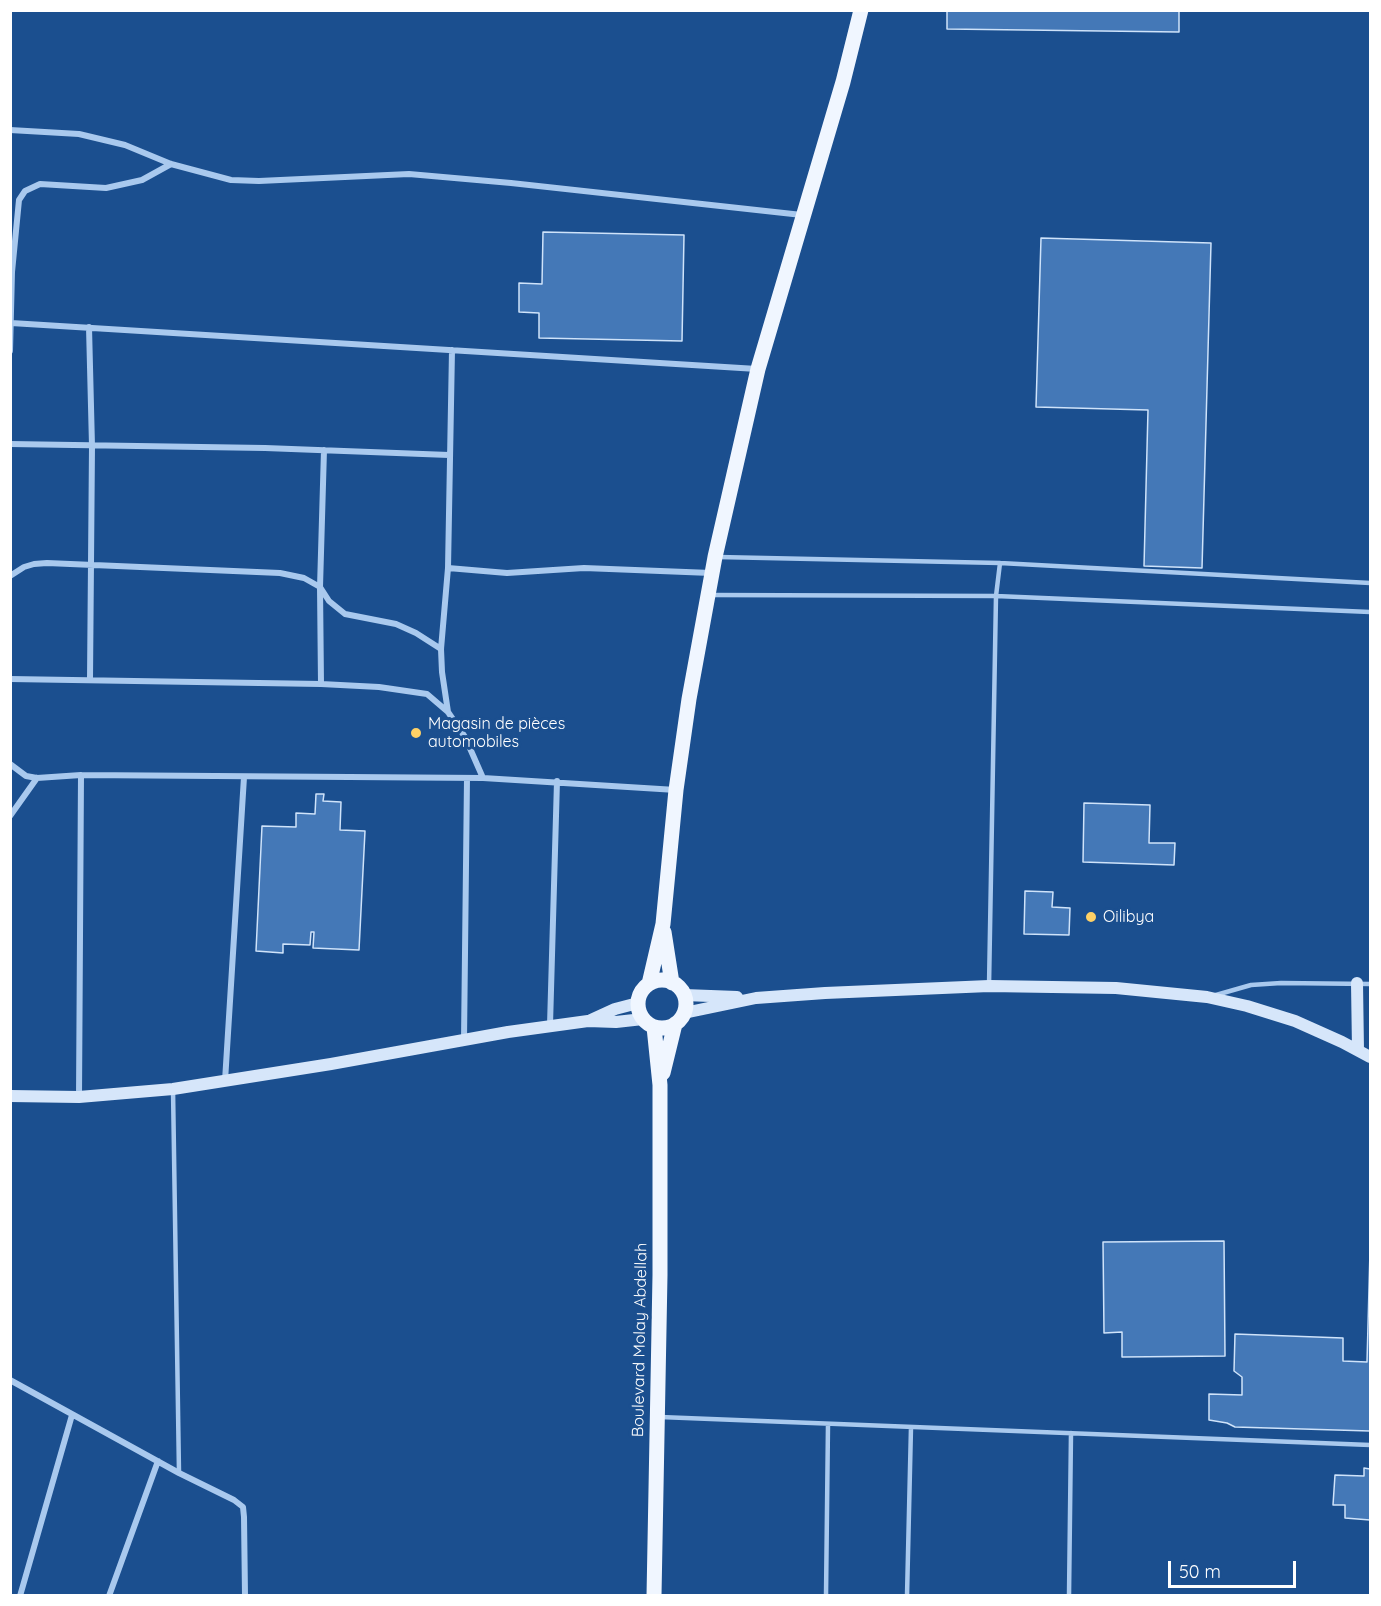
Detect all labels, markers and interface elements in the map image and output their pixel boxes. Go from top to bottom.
place label: Magasin de pièces automobiles [428,714,565,752]
marker: Magasin de pièces automobiles [409,726,423,740]
place label: Oilibya [1103,907,1154,927]
marker: Oilibya [1084,910,1098,924]
street label: Boulevard Molay Abdellah [629,1243,651,1437]
scale bar [1171,1549,1298,1587]
text: 50 m [1179,1560,1221,1583]

